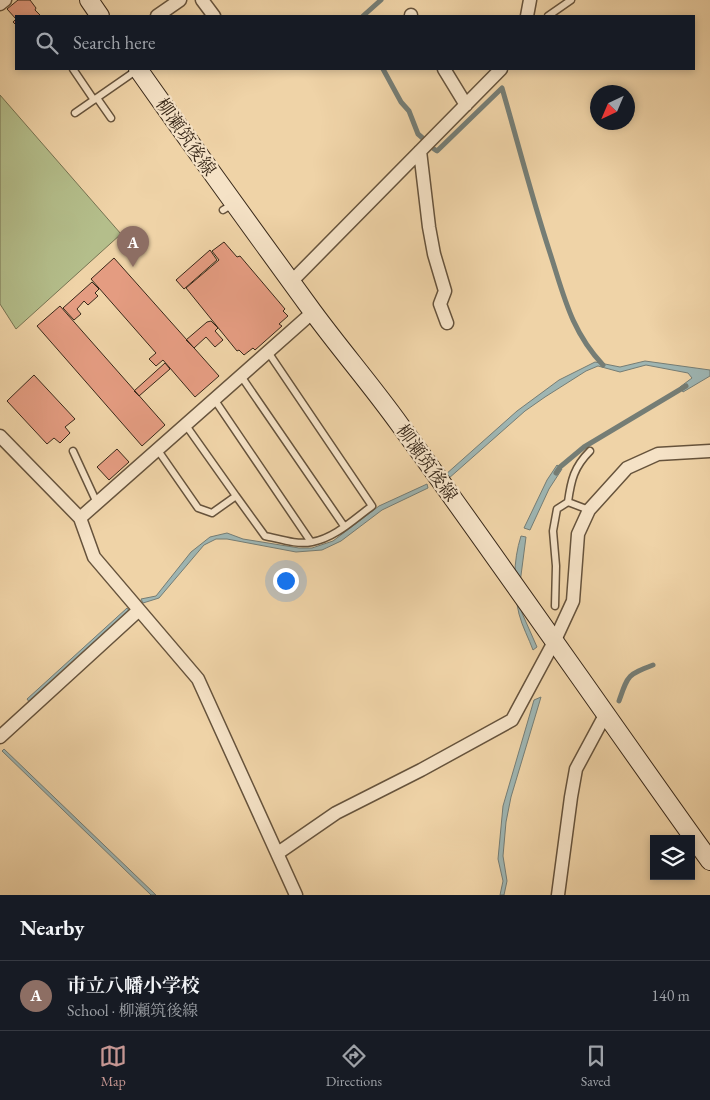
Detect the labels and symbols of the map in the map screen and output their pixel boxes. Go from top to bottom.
north arrow [590,85,635,130]
street label: 柳瀬筑後線 [151,93,222,180]
pin: A [117,226,149,267]
street label: 柳瀬筑後線 [392,420,463,506]
your location [273,568,299,594]

